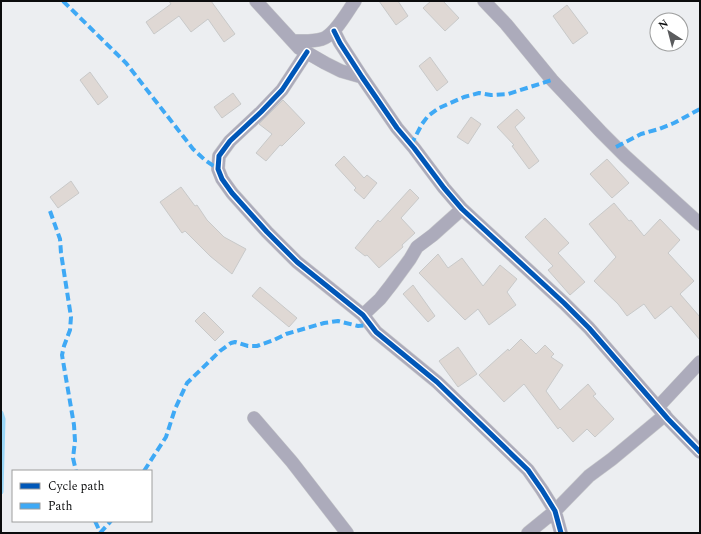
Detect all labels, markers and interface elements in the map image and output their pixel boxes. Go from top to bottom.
north arrow [649,12,689,52]
text: N [655,15,672,34]
legend [12,470,152,522]
text: Cycle path [48,477,105,496]
text: Path [48,497,73,516]

